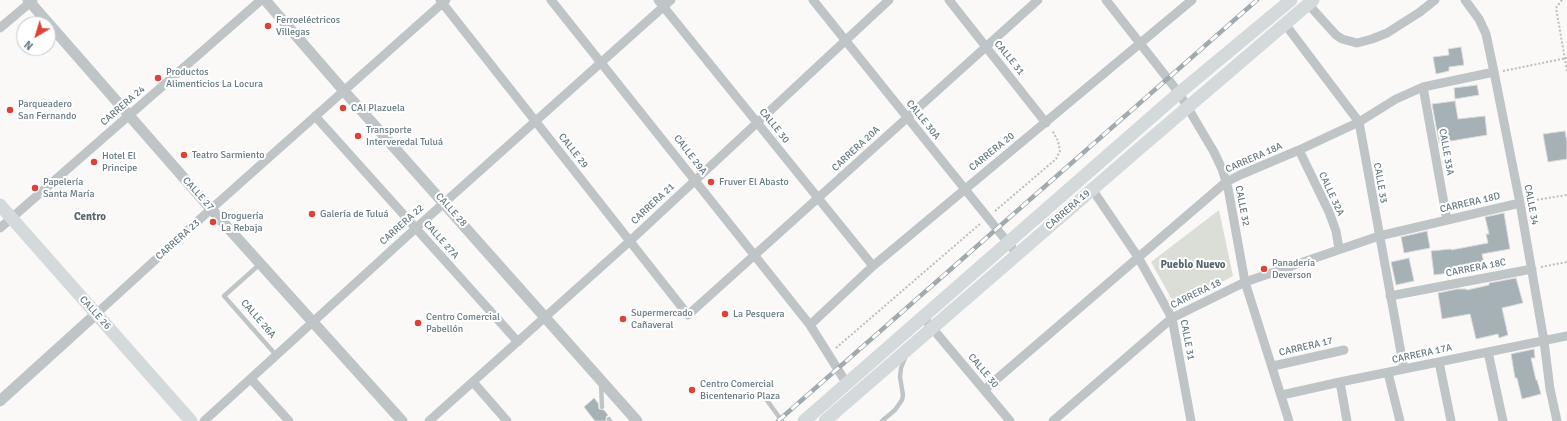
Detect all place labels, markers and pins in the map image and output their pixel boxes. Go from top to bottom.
place label: Ferroeléctricos Villegas [276,14,340,38]
marker: Ferroeléctricos Villegas [263,21,273,31]
place label: Productos Alimenticios La Locura [166,66,263,90]
marker: Productos Alimenticios La Locura [153,73,163,83]
place label: Parqueadero San Fernando [18,98,76,122]
place label: CAI Plazuela [351,102,405,114]
marker: CAI Plazuela [338,103,348,113]
marker: Parqueadero San Fernando [5,105,15,115]
place label: Transporte Interveredal Tuluá [366,124,443,148]
marker: Transporte Interveredal Tuluá [353,131,363,141]
place label: Teatro Sarmiento [192,149,264,161]
place label: Hotel El Principe [102,150,137,174]
marker: Teatro Sarmiento [179,150,189,160]
marker: Hotel El Principe [89,157,99,167]
place label: Papelería Santa María [43,176,95,200]
place label: Fruver El Abasto [719,176,789,188]
marker: Fruver El Abasto [706,177,716,187]
marker: Papelería Santa María [30,183,40,193]
place label: Galería de Tuluá [320,208,389,220]
marker: Galería de Tuluá [307,209,317,219]
place label: Droguería La Rebaja [221,210,264,234]
marker: Droguería La Rebaja [208,217,218,227]
place label: Panadería Deverson [1272,257,1315,280]
marker: Panadería Deverson [1259,264,1269,274]
place label: Supermercado Cañaveral [631,307,693,330]
place label: La Pesquera [733,308,785,320]
marker: La Pesquera [720,309,730,319]
place label: Centro Comercial Pabellón [426,311,500,334]
marker: Supermercado Cañaveral [618,314,628,324]
marker: Centro Comercial Pabellón [413,318,423,328]
place label: Centro Comercial Bicentenario Plaza [700,378,780,402]
marker: Centro Comercial Bicentenario Plaza [687,385,697,395]

